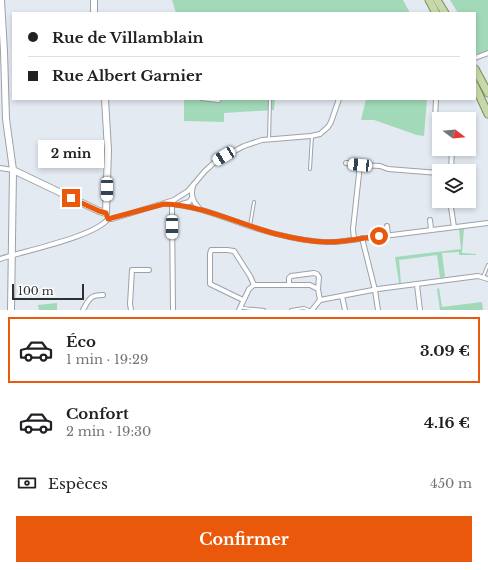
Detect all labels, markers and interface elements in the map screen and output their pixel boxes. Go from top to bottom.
text: Rue de Villamblain [52,28,204,47]
text: Rue Albert Garnier [52,66,202,85]
north arrow [432,112,476,156]
map controls [432,112,476,208]
callout: 2 min [38,140,104,168]
text: 2 min [51,145,91,162]
car [211,145,237,167]
car [347,158,373,172]
button: layers [432,164,476,208]
car [101,177,113,201]
route end [62,189,80,207]
car [166,215,178,239]
route start [370,227,388,245]
scale bar [12,282,84,301]
text: 100 m [18,284,54,298]
icon: car [18,332,54,368]
text: Éco [66,332,96,351]
text: 3.09 € [420,341,470,360]
text: 1 min · 19:29 [66,351,148,368]
icon: car [18,404,54,440]
text: Confort [66,404,129,423]
text: 4.16 € [424,413,470,432]
text: 2 min · 19:30 [66,423,151,440]
icon: cash [16,472,38,494]
text: Espèces [48,474,108,493]
text: 450 m [430,475,472,492]
button: Confirmer [16,516,472,562]

